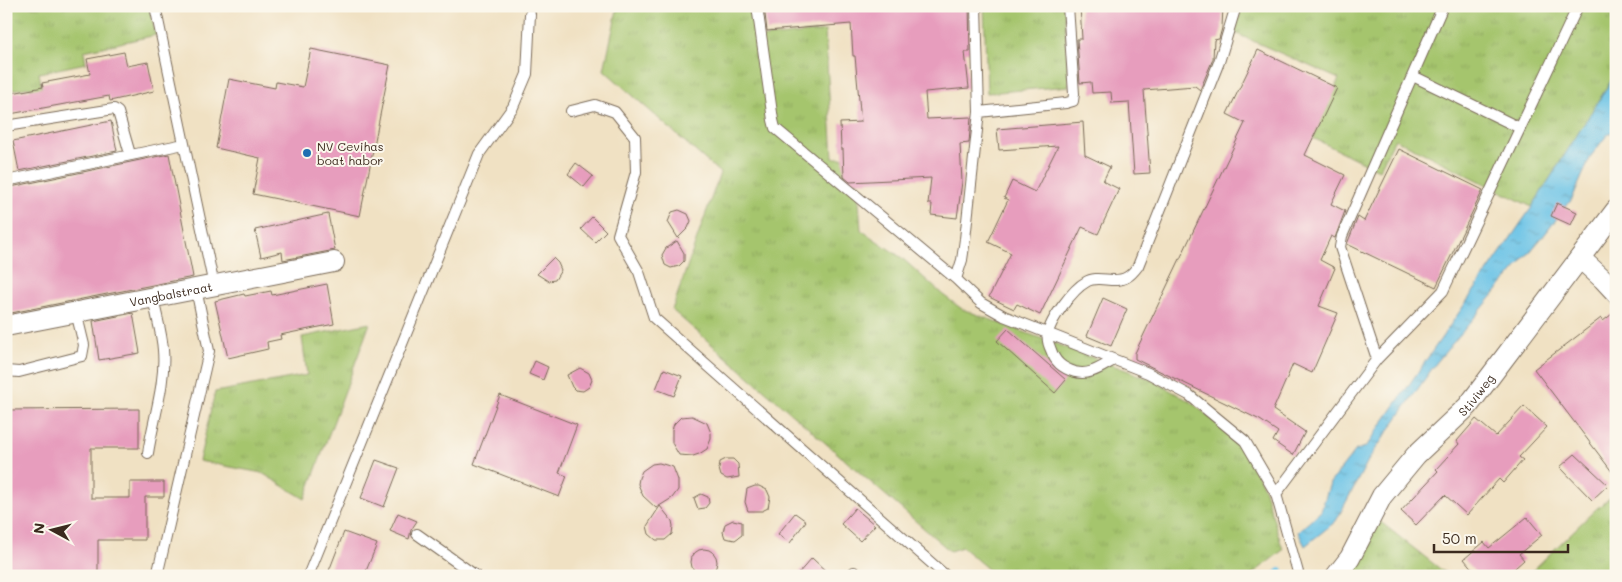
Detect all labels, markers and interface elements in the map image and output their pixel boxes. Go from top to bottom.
place label: NV Cevihas boat habor [317,138,384,168]
marker: NV Cevihas boat habor [301,147,313,159]
street label: Vangbalstraat [128,278,214,310]
street label: Stiviweg [1454,370,1498,419]
north arrow [28,504,78,554]
text: N [29,522,49,535]
scale bar [1434,522,1568,554]
text: 50 m [1442,528,1477,548]

